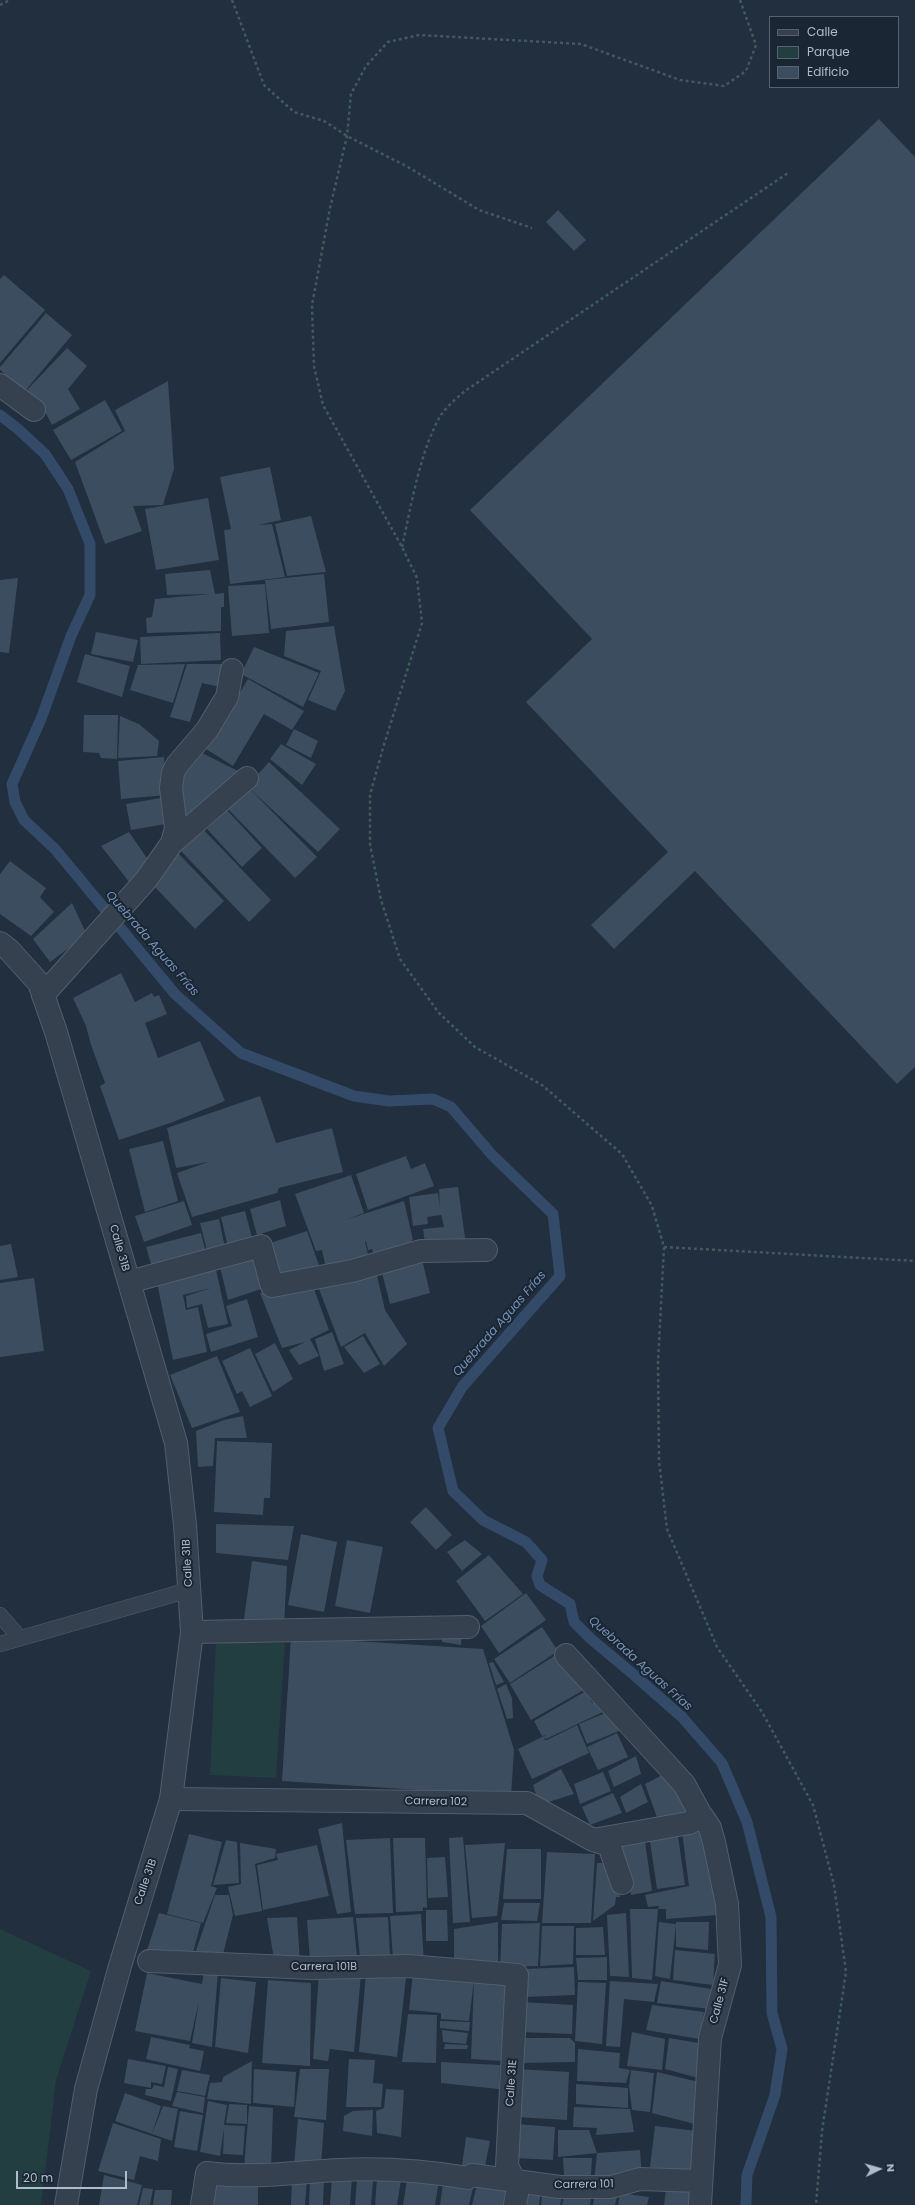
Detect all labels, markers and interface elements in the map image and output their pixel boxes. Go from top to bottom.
legend [769,16,899,88]
text: Calle [807,23,838,40]
text: Parque [807,43,850,60]
text: Edificio [807,63,849,80]
water label: Quebrada Aguas Frías [102,888,202,1000]
street label: Calle 31B [106,1223,132,1273]
water label: Quebrada Aguas Frías [450,1268,550,1380]
street label: Calle 31B [180,1539,196,1587]
water label: Quebrada Aguas Frías [585,1614,695,1714]
street label: Carrera 102 [405,1795,467,1809]
street label: Calle 31B [132,1857,160,1907]
street label: Carrera 101B [291,1960,357,1974]
street label: Calle 31F [708,1977,732,2025]
street label: Calle 31E [504,2059,520,2107]
north arrow [859,2149,899,2189]
scale bar [18,2163,129,2189]
text: N [883,2163,899,2173]
text: 20 m [23,2169,53,2186]
street label: Carrera 101 [554,2178,614,2192]

